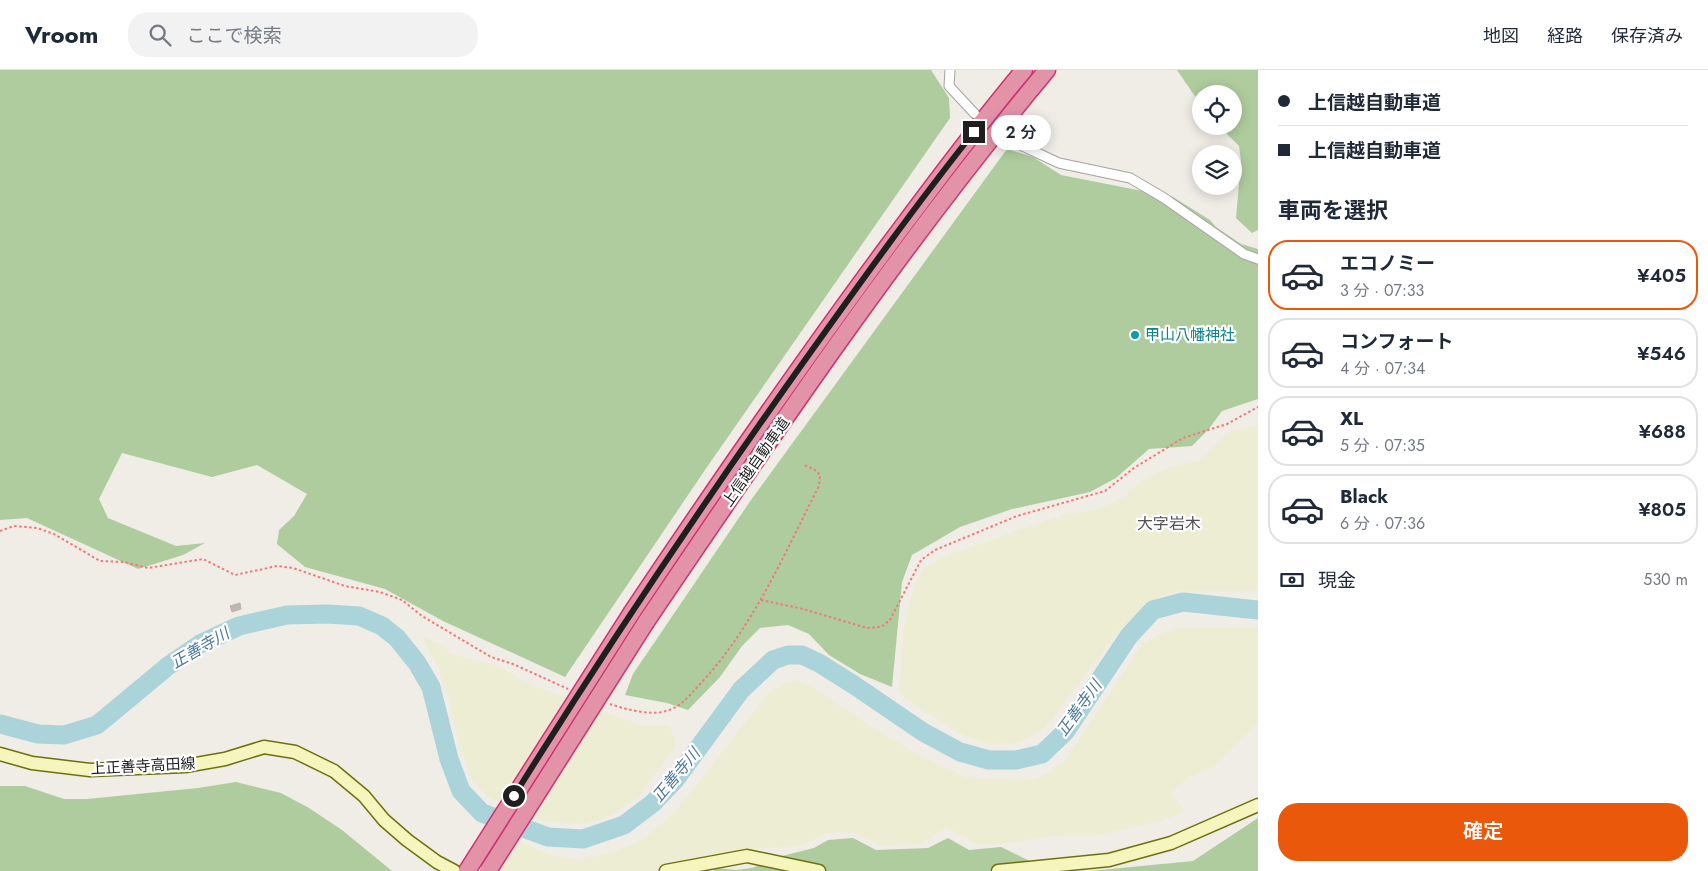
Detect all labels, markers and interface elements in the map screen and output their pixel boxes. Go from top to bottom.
search box [128,12,478,57]
text: Vroom [25,17,98,52]
icon: search [146,21,174,49]
text: ここで検索 [186,22,281,49]
text: 地図 [1483,23,1519,49]
text: 経路 [1547,23,1583,49]
text: 保存済み [1611,23,1683,49]
map controls [1192,85,1242,195]
button: locate [1192,85,1242,135]
text: 上信越自動車道 [1308,89,1441,116]
callout: 2 分 [992,114,1052,150]
route end [963,121,985,143]
text: 2 分 [1006,121,1036,144]
text: 上信越自動車道 [1308,137,1441,164]
button: layers [1192,145,1242,195]
text: 車両を選択 [1278,194,1388,226]
text: エコノミー [1340,250,1435,277]
icon: car [1280,253,1325,298]
text: ¥405 [1637,262,1686,289]
text: 3 分 · 07:33 [1340,279,1424,302]
place label: 甲山八幡神社 [1145,324,1235,346]
text: コンフォート [1340,328,1453,355]
marker: 甲山八幡神社 [1129,329,1141,341]
icon: car [1280,331,1325,376]
text: ¥546 [1637,340,1686,367]
text: 4 分 · 07:34 [1340,357,1425,380]
text: XL [1340,405,1363,432]
icon: car [1280,409,1325,454]
street label: 上信越自動車道 [717,413,795,511]
text: ¥688 [1639,418,1686,445]
text: 5 分 · 07:35 [1340,434,1425,457]
text: Black [1340,483,1388,510]
icon: car [1280,487,1325,532]
text: ¥805 [1638,496,1686,523]
district label: 大字岩木 [1137,512,1201,535]
text: 6 分 · 07:36 [1340,512,1425,535]
icon: cash [1278,566,1306,594]
text: 現金 [1318,567,1356,594]
text: 530 m [1643,568,1688,591]
water label: 正善寺川 [167,621,235,674]
water label: 正善寺川 [1051,674,1108,741]
water label: 正善寺川 [647,742,707,807]
street label: 上正善寺高田線 [90,752,196,780]
route start [503,785,525,807]
button: 確定 [1278,803,1688,861]

